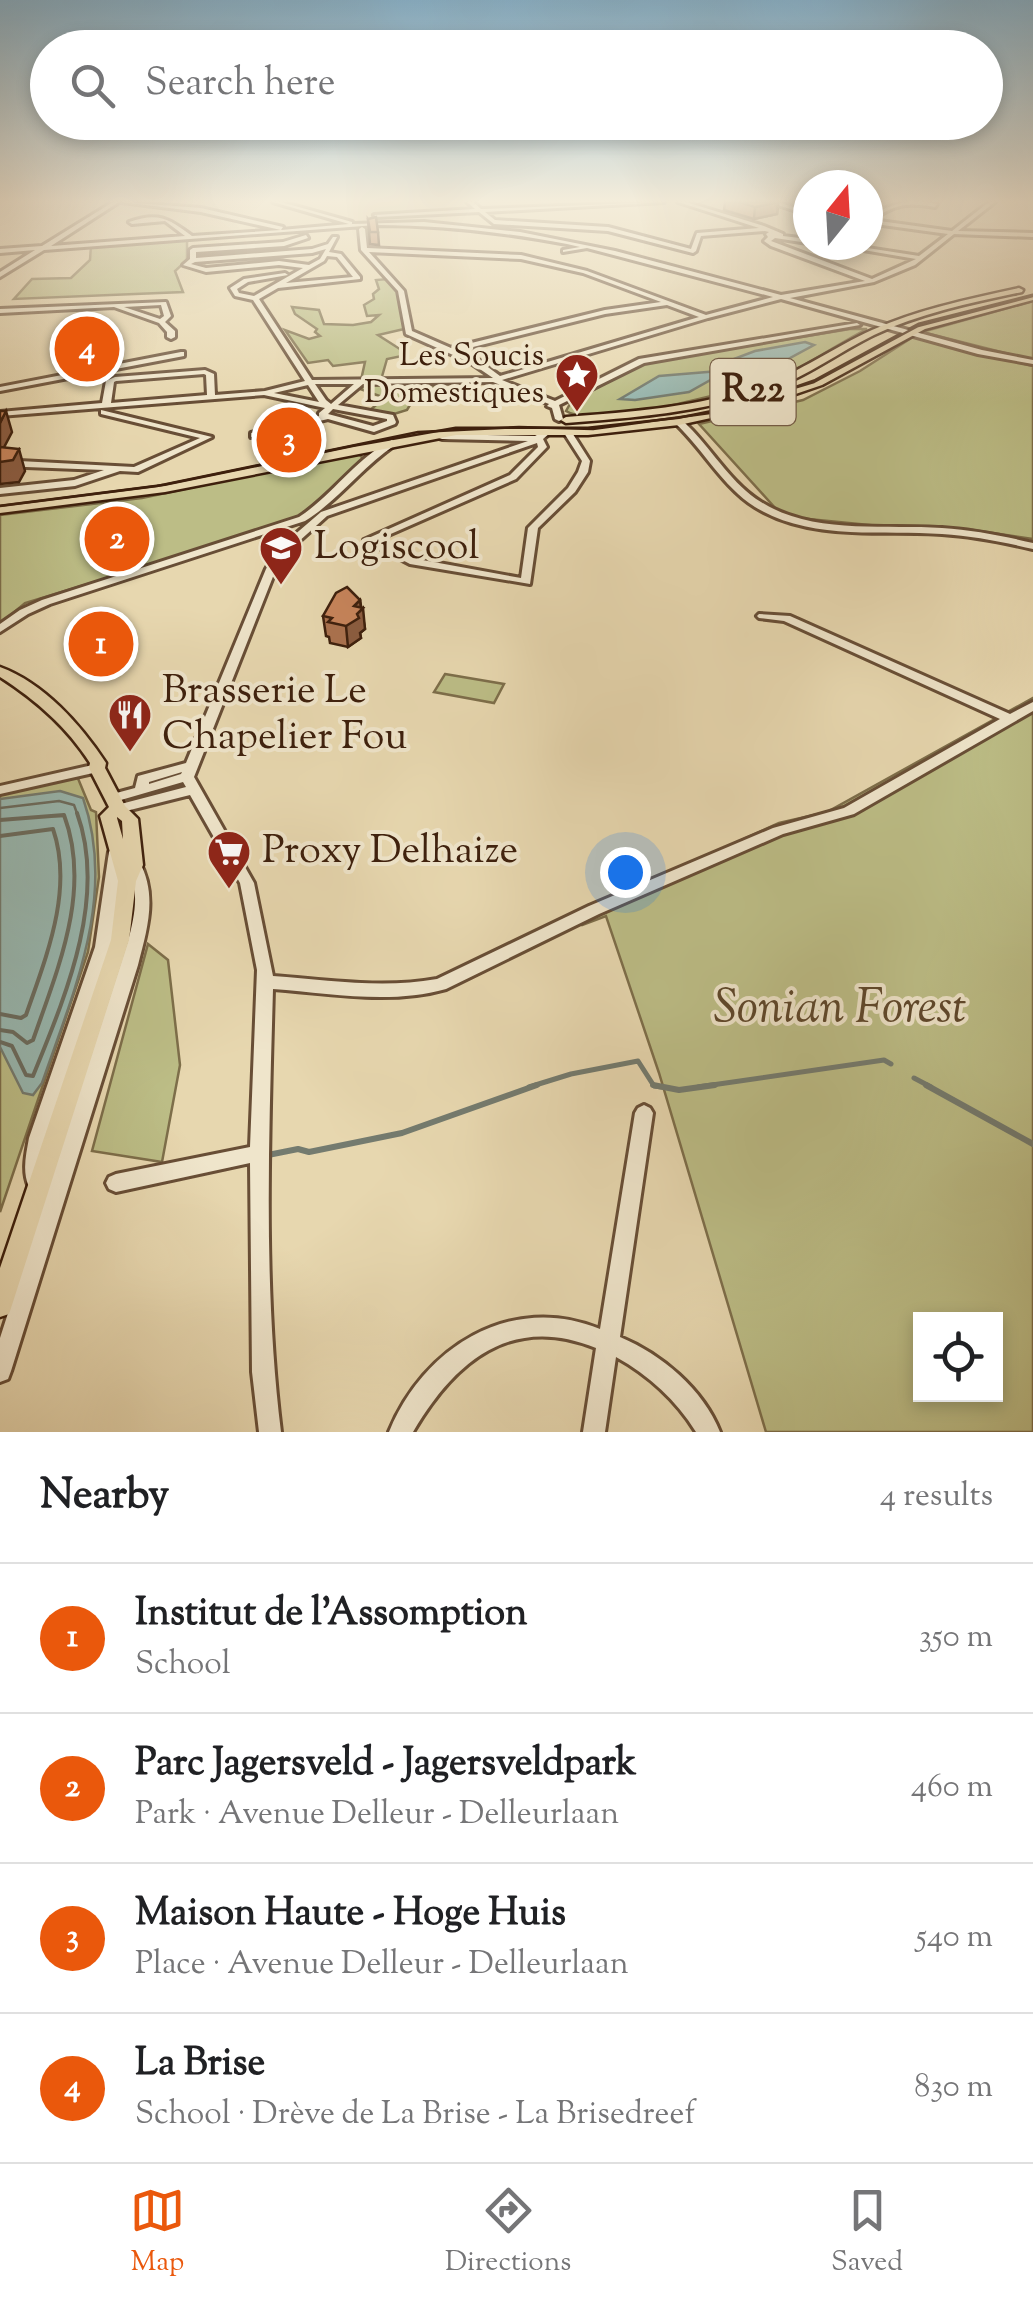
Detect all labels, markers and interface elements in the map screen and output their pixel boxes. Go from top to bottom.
search box [30,30,1003,140]
icon: search [65,58,120,113]
text: Search here [145,58,336,112]
north arrow [793,170,883,260]
pin: 4 [54,312,120,386]
place label: Les Soucis Domestiques [364,334,544,417]
place icon: Les Soucis Domestiques [554,352,600,413]
road number: R22 [710,359,796,425]
pin: 3 [256,402,322,478]
pin: 2 [84,502,150,576]
place label: Logiscool [314,520,479,577]
school or university icon: Logiscool [258,525,304,586]
pin: 1 [68,606,134,682]
place label: Brasserie Le Chapelier Fou [162,664,407,767]
restaurant icon: Brasserie Le Chapelier Fou [107,692,153,753]
place label: Proxy Delhaize [262,824,518,881]
supermarket icon: Proxy Delhaize [206,829,252,890]
your location [600,847,651,898]
park label: Sonian Forest [713,975,967,1044]
map controls [913,1312,1003,1402]
button: locate [913,1312,1003,1402]
text: Nearby [40,1467,169,1527]
text: 4 results [880,1474,993,1520]
text: Institut de l'Assomption [135,1588,528,1642]
text: 1 [67,1615,78,1661]
text: 350 m [919,1615,993,1661]
text: School [135,1642,231,1688]
text: Parc Jagersveld - Jagersveldpark [135,1738,636,1792]
text: 2 [65,1765,80,1811]
text: 460 m [911,1765,993,1811]
text: Park · Avenue Delleur - Delleurlaan [135,1792,619,1838]
text: Maison Haute - Hoge Huis [135,1888,566,1942]
text: 3 [66,1915,79,1961]
text: 540 m [916,1915,993,1961]
text: Place · Avenue Delleur - Delleurlaan [135,1942,629,1988]
text: La Brise [135,2038,265,2092]
text: 4 [64,2065,81,2111]
text: 830 m [914,2065,993,2111]
text: School · Drève de La Brise - La Brisedreef [135,2092,695,2138]
tab: Map [130,2183,185,2283]
tab: Directions [445,2183,571,2283]
tab: Saved [831,2183,903,2283]

